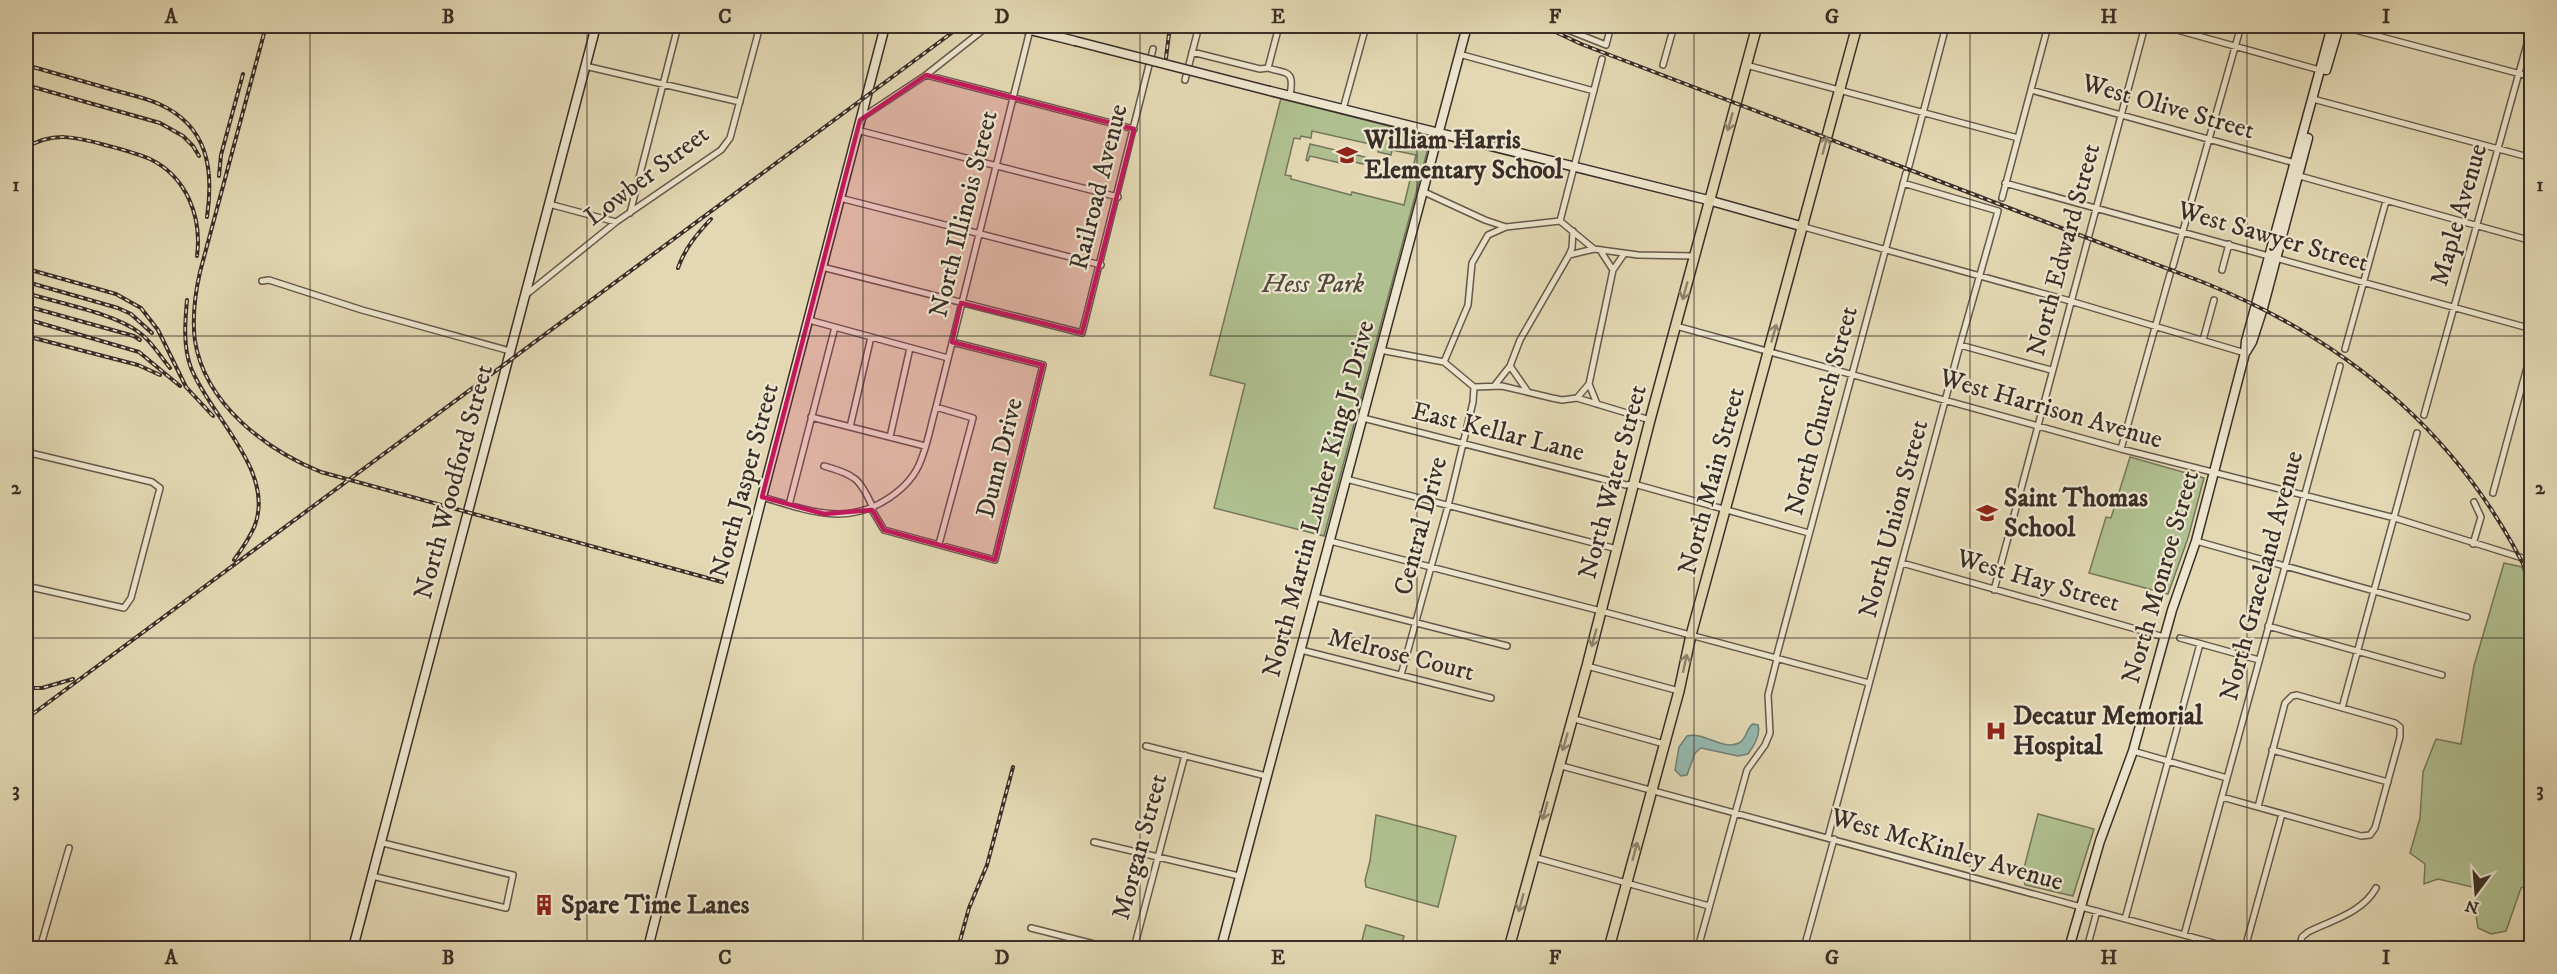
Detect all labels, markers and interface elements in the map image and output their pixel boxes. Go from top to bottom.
text: A [164,5,179,30]
text: B [442,5,454,30]
text: C [718,5,732,30]
text: D [995,5,1010,30]
text: E [1271,5,1285,30]
text: F [1549,5,1562,30]
text: G [1825,5,1839,30]
text: H [2101,5,2118,30]
text: I [2382,5,2390,30]
street label: West Olive Street [2077,66,2258,147]
street label: Railroad Avenue [1062,101,1136,273]
street label: North Illinois Street [922,107,1006,321]
one-way arrow [1724,112,1736,131]
street label: Lowber Street [578,118,716,234]
place label: William Harris Elementary School [1363,124,1564,187]
one-way arrow [1820,135,1831,154]
street label: North Edward Street [2020,140,2108,360]
street label: Maple Avenue [2423,140,2495,290]
school or university icon: William Harris Elementary School [1335,143,1359,167]
text: 1 [12,173,20,198]
text: 1 [2536,173,2544,198]
street label: West Sawyer Street [2173,194,2372,280]
park label: Hess Park [1261,268,1364,301]
one-way arrow [1679,281,1690,300]
street label: North Church Street [1778,303,1866,519]
street label: North Martin Luther King Jr Drive [1255,317,1383,681]
one-way arrow [1769,324,1780,343]
street label: North Woodford Street [407,361,501,603]
street label: West Harrison Avenue [1935,361,2166,457]
street label: North Jasper Street [703,380,787,582]
street label: North Water Street [1571,381,1655,583]
street label: North Main Street [1671,384,1753,578]
street label: Dunn Drive [969,395,1031,521]
street label: East Kellar Lane [1408,395,1588,469]
street label: North Union Street [1852,416,1936,622]
street label: North Graceland Avenue [2213,447,2311,705]
street label: Central Drive [1387,453,1455,599]
street label: North Monroe Street [2115,467,2207,687]
text: 2 [11,476,22,501]
text: 2 [2535,476,2546,501]
place label: Saint Thomas School [2004,482,2148,545]
school or university icon: Saint Thomas School [1975,501,1999,525]
street label: West Hay Street [1952,542,2123,620]
street label: Melrose Court [1324,621,1478,689]
one-way arrow [1587,628,1599,647]
one-way arrow [1680,654,1692,673]
place label: Decatur Memorial Hospital [2013,700,2204,763]
hospital icon: Decatur Memorial Hospital [1984,719,2008,743]
one-way arrow [1559,732,1570,751]
street label: Morgan Street [1105,770,1175,924]
text: 3 [12,778,20,803]
text: 3 [2536,778,2544,803]
one-way arrow [1539,801,1551,820]
street label: West McKinley Avenue [1826,801,2067,899]
one-way arrow [1630,842,1642,861]
north arrow [2446,863,2506,923]
place label: Spare Time Lanes [561,889,750,922]
building icon: Spare Time Lanes [532,893,556,917]
one-way arrow [1514,893,1526,912]
text: N [2463,895,2481,918]
text: A [164,946,179,971]
text: B [442,946,454,971]
text: C [718,946,732,971]
text: D [995,946,1010,971]
text: E [1271,946,1285,971]
text: F [1549,946,1562,971]
text: G [1825,946,1839,971]
text: H [2101,946,2118,971]
text: I [2382,946,2390,971]

